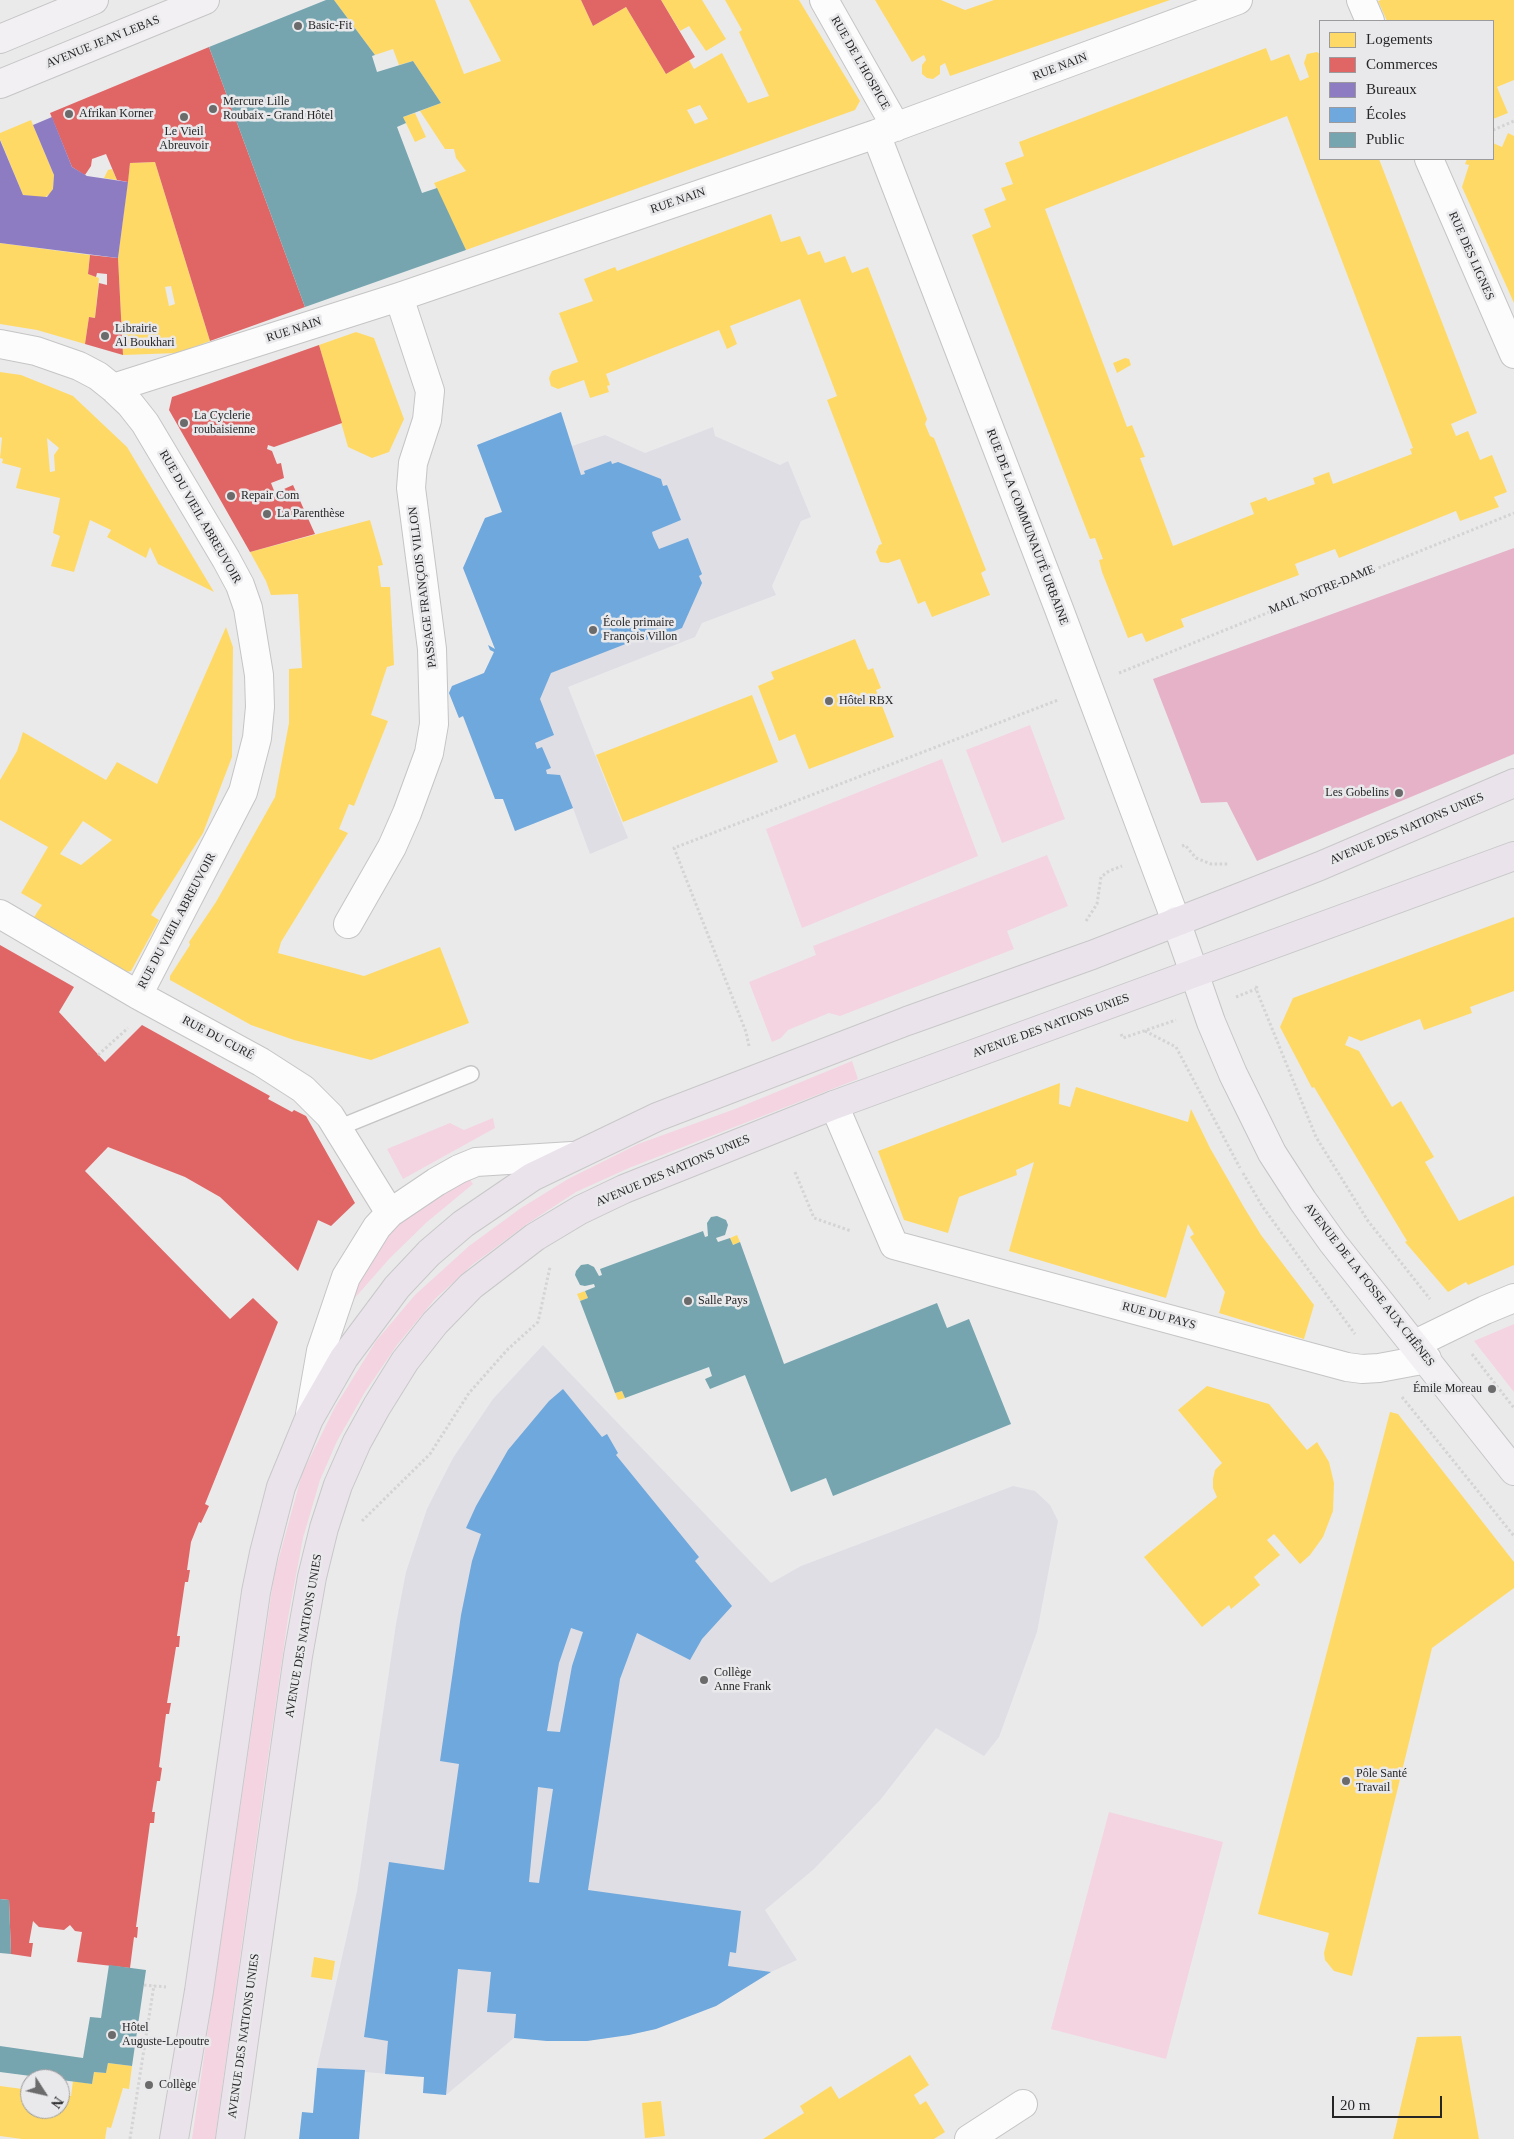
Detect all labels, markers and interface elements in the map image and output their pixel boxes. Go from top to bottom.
street label: AVENUE JEAN LEBAS [44,13,162,71]
street label: RUE DE L'HOSPICE [827,14,893,112]
place label: Basic-Fit [308,19,352,33]
marker: Basic-Fit [292,20,304,32]
legend [1319,20,1494,160]
text: Logements [1366,31,1433,47]
street label: RUE NAIN [1031,50,1089,84]
text: Commerces [1366,56,1438,72]
text: Bureaux [1366,81,1417,97]
place label: Mercure Lille Roubaix - Grand Hôtel [223,95,333,123]
marker: Mercure Lille Roubaix - Grand Hôtel [207,103,219,115]
text: Écoles [1366,106,1406,122]
place label: Afrikan Korner [79,107,153,121]
marker: Afrikan Korner [63,108,75,120]
marker: Le Vieil Abreuvoir [178,111,190,123]
place label: Le Vieil Abreuvoir [159,125,209,153]
text: Public [1366,131,1404,147]
street label: RUE NAIN [649,185,707,217]
street label: RUE DES LIGNES [1445,210,1497,302]
street label: RUE NAIN [265,314,323,346]
place label: Librairie Al Boukhari [115,322,175,350]
marker: Librairie Al Boukhari [99,330,111,342]
place label: La Cyclerie roubaisienne [194,409,255,437]
marker: La Cyclerie roubaisienne [178,417,190,429]
street label: RUE DE LA COMMUNAUTÉ URBAINE [983,427,1071,627]
street label: RUE DU VIEIL ABREUVOIR [156,448,244,586]
place label: Repair Com [241,489,299,503]
marker: Repair Com [225,490,237,502]
street label: PASSAGE FRANÇOIS VILLON [406,506,440,668]
place label: La Parenthèse [277,507,345,521]
marker: La Parenthèse [261,508,273,520]
street label: MAIL NOTRE-DAME [1267,562,1377,618]
place label: École primaire François Villon [603,616,677,644]
marker: École primaire François Villon [587,624,599,636]
place label: Hôtel RBX [839,694,893,708]
marker: Hôtel RBX [823,695,835,707]
place label: Les Gobelins [1325,786,1389,800]
marker: Les Gobelins [1393,787,1405,799]
street label: AVENUE DES NATIONS UNIES [1328,790,1486,868]
street label: RUE DU VIEIL ABREUVOIR [135,851,219,991]
street label: AVENUE DES NATIONS UNIES [970,991,1132,1061]
street label: RUE DU CURÉ [180,1013,256,1063]
street label: AVENUE DES NATIONS UNIES [594,1132,752,1210]
street label: AVENUE DE LA FOSSE AUX CHÊNES [1301,1200,1437,1370]
place label: Salle Pays [698,1294,748,1308]
marker: Salle Pays [682,1295,694,1307]
street label: RUE DU PAYS [1121,1299,1197,1333]
place label: Émile Moreau [1413,1382,1482,1396]
marker: Émile Moreau [1486,1383,1498,1395]
street label: AVENUE DES NATIONS UNIES [282,1553,326,1719]
place label: Collège Anne Frank [714,1666,771,1694]
marker: Collège Anne Frank [698,1674,710,1686]
place label: Pôle Santé Travail [1356,1767,1407,1795]
marker: Pôle Santé Travail [1340,1775,1352,1787]
street label: AVENUE DES NATIONS UNIES [225,1953,263,2119]
place label: Hôtel Auguste-Lepoutre [122,2021,209,2049]
marker: Hôtel Auguste-Lepoutre [106,2029,118,2041]
north arrow [20,2069,70,2119]
place label: Collège [159,2078,196,2092]
marker: Collège [143,2079,155,2091]
scale bar [1334,2086,1444,2118]
text: N [48,2094,66,2111]
text: 20 m [1340,2097,1370,2113]

